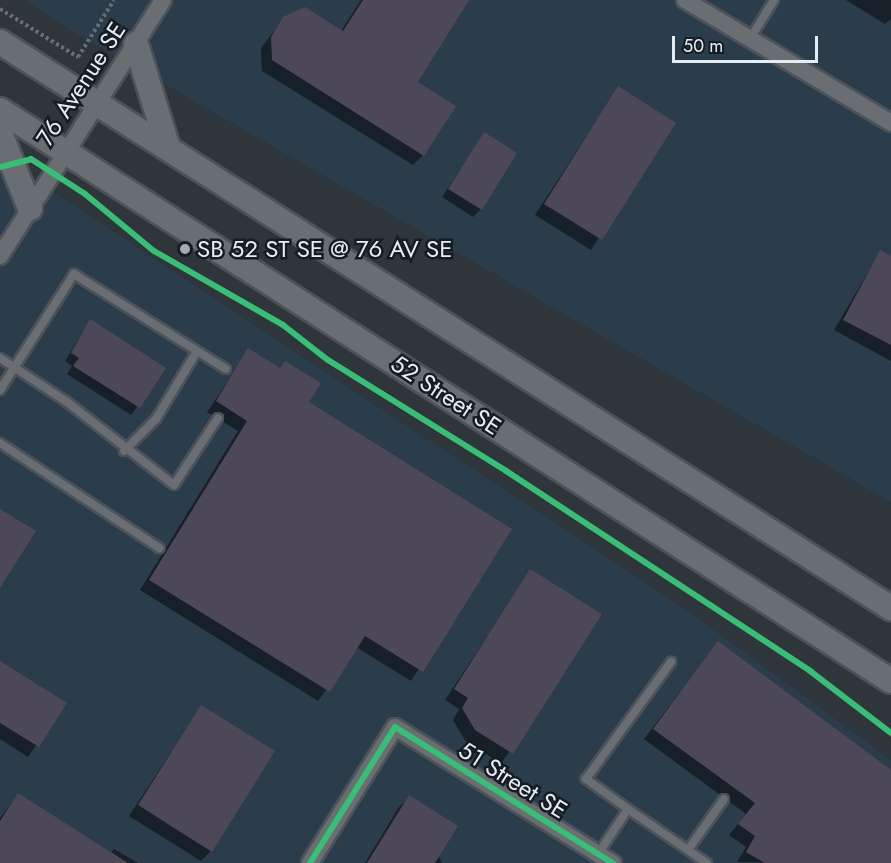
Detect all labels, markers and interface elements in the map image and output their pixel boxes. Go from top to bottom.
street label: 76 Avenue SE [30,17,132,151]
scale bar [675,24,820,62]
text: 50 m [683,33,723,59]
place label: SB 52 ST SE @ 76 AV SE [197,235,452,263]
marker: SB 52 ST SE @ 76 AV SE [178,242,192,256]
street label: 52 Street SE [386,349,506,441]
street label: 51 Street SE [453,735,573,825]

